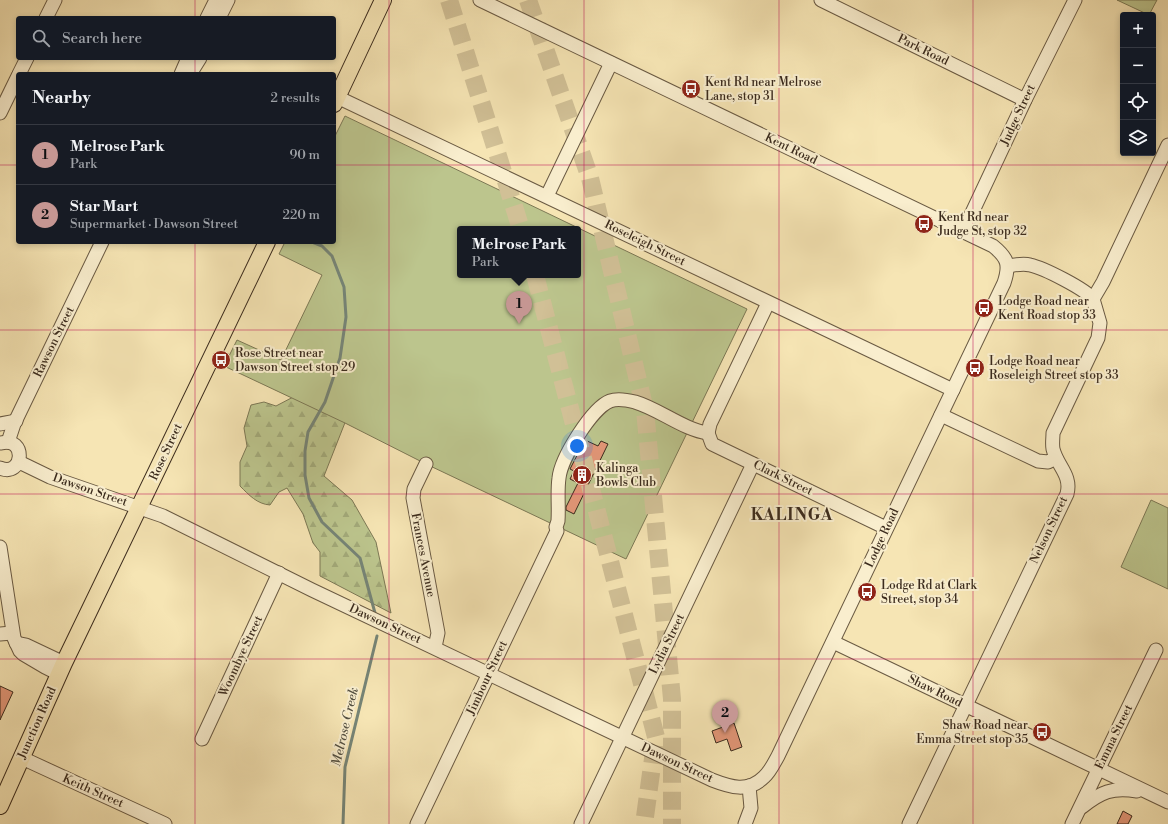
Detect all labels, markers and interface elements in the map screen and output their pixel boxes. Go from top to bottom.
map controls [1120,12,1156,156]
button: + [1120,12,1156,48]
search box [16,16,336,60]
icon: search [30,27,52,49]
text: Search here [62,29,142,48]
street label: Park Road [895,31,951,69]
button: − [1120,48,1156,84]
place label: Kent Rd near Melrose Lane, stop 31 [705,75,821,104]
bus stop icon: Kent Rd near Melrose Lane, stop 31 [680,78,702,100]
street label: Judge Street [997,81,1039,149]
button: locate [1120,84,1156,120]
text: Nearby [32,87,91,109]
text: 2 results [271,90,320,106]
button: layers [1120,120,1156,156]
street label: Kent Road [762,130,820,168]
text: Melrose Park [70,137,165,156]
text: 1 [42,147,48,163]
text: 90 m [289,147,320,163]
text: Park [70,156,97,172]
text: Star Mart [70,197,138,216]
text: 2 [41,207,49,223]
text: 220 m [282,207,320,223]
place label: Kent Rd near Judge St, stop 32 [937,210,1027,239]
bus stop icon: Kent Rd near Judge St, stop 32 [913,213,935,235]
text: Supermarket · Dawson Street [70,216,238,232]
street label: Roseleigh Street [602,217,689,269]
popup [457,226,581,278]
text: Melrose Park [472,235,566,254]
text: Park [472,254,499,270]
pin: 1 [506,291,532,324]
place label: Lodge Road near Kent Road stop 33 [998,294,1096,323]
bus stop icon: Lodge Road near Kent Road stop 33 [973,297,995,319]
street label: Rawson Street [30,303,78,380]
place label: Rose Street near Dawson Street stop 29 [235,346,355,375]
bus stop icon: Rose Street near Dawson Street stop 29 [210,349,232,371]
place label: Lodge Road near Roseleigh Street stop 33 [989,354,1119,383]
bus stop icon: Lodge Road near Roseleigh Street stop 33 [964,357,986,379]
street label: Rose Street [146,420,186,483]
your location [567,436,587,456]
street label: Clark Street [751,457,816,499]
place label: Kalinga Bowls Club [595,461,656,490]
building icon: Kalinga Bowls Club [571,464,593,486]
street label: Dawson Street [51,470,130,510]
street label: Nelson Street [1027,493,1071,566]
district label: KALINGA [751,505,833,525]
street label: Lodge Road [862,506,902,570]
street label: Frances Avenue [407,512,439,598]
place label: Lodge Rd at Clark Street, stop 34 [881,578,977,607]
bus stop icon: Lodge Rd at Clark Street, stop 34 [856,581,878,603]
street label: Dawson Street [346,601,424,648]
street label: Lydia Street [646,611,688,677]
street label: Woombye Street [215,612,267,700]
street label: Jimbour Street [463,638,511,719]
street label: Shaw Road [905,671,965,711]
street label: Junction Road [14,684,60,762]
water label: Melrose Creek [328,686,362,768]
pin: 2 [712,700,738,733]
street label: Emma Street [1092,701,1137,772]
place label: Shaw Road near Emma Street stop 35 [916,718,1028,747]
bus stop icon: Shaw Road near Emma Street stop 35 [1031,721,1053,743]
street label: Dawson Street [638,740,716,787]
street label: Keith Street [60,771,127,811]

